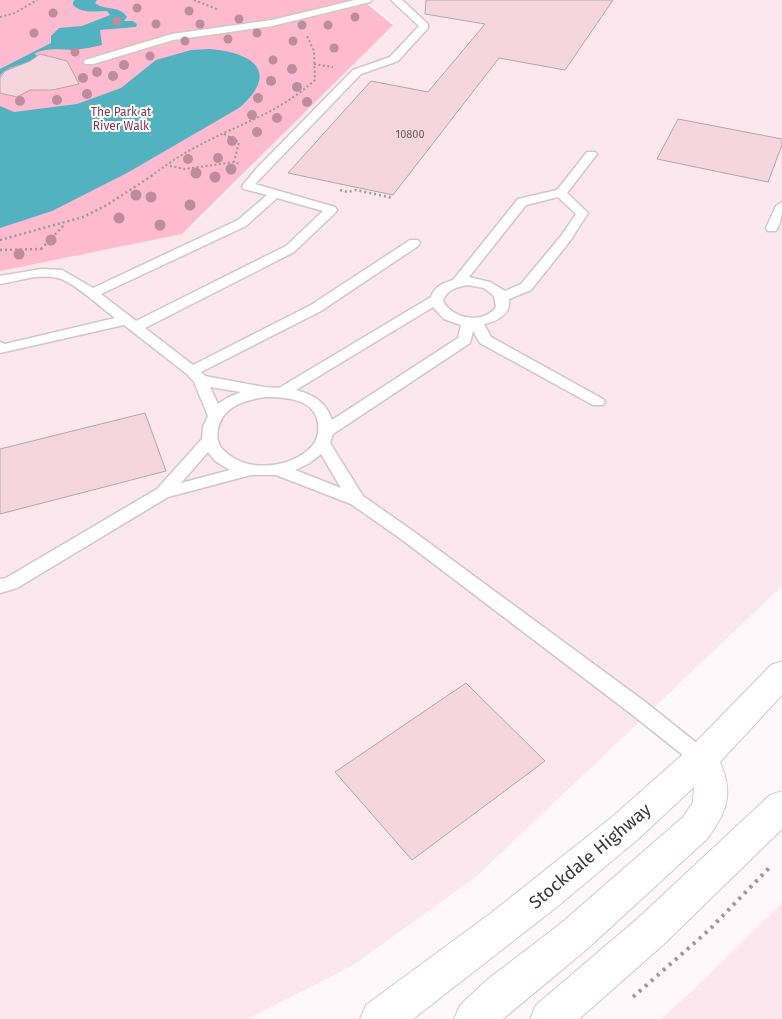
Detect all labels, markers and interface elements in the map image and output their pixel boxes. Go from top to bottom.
park label: The Park at River Walk [91,105,152,133]
house number: 10800 [395,128,425,141]
street label: Stockdale Highway [524,798,656,913]

